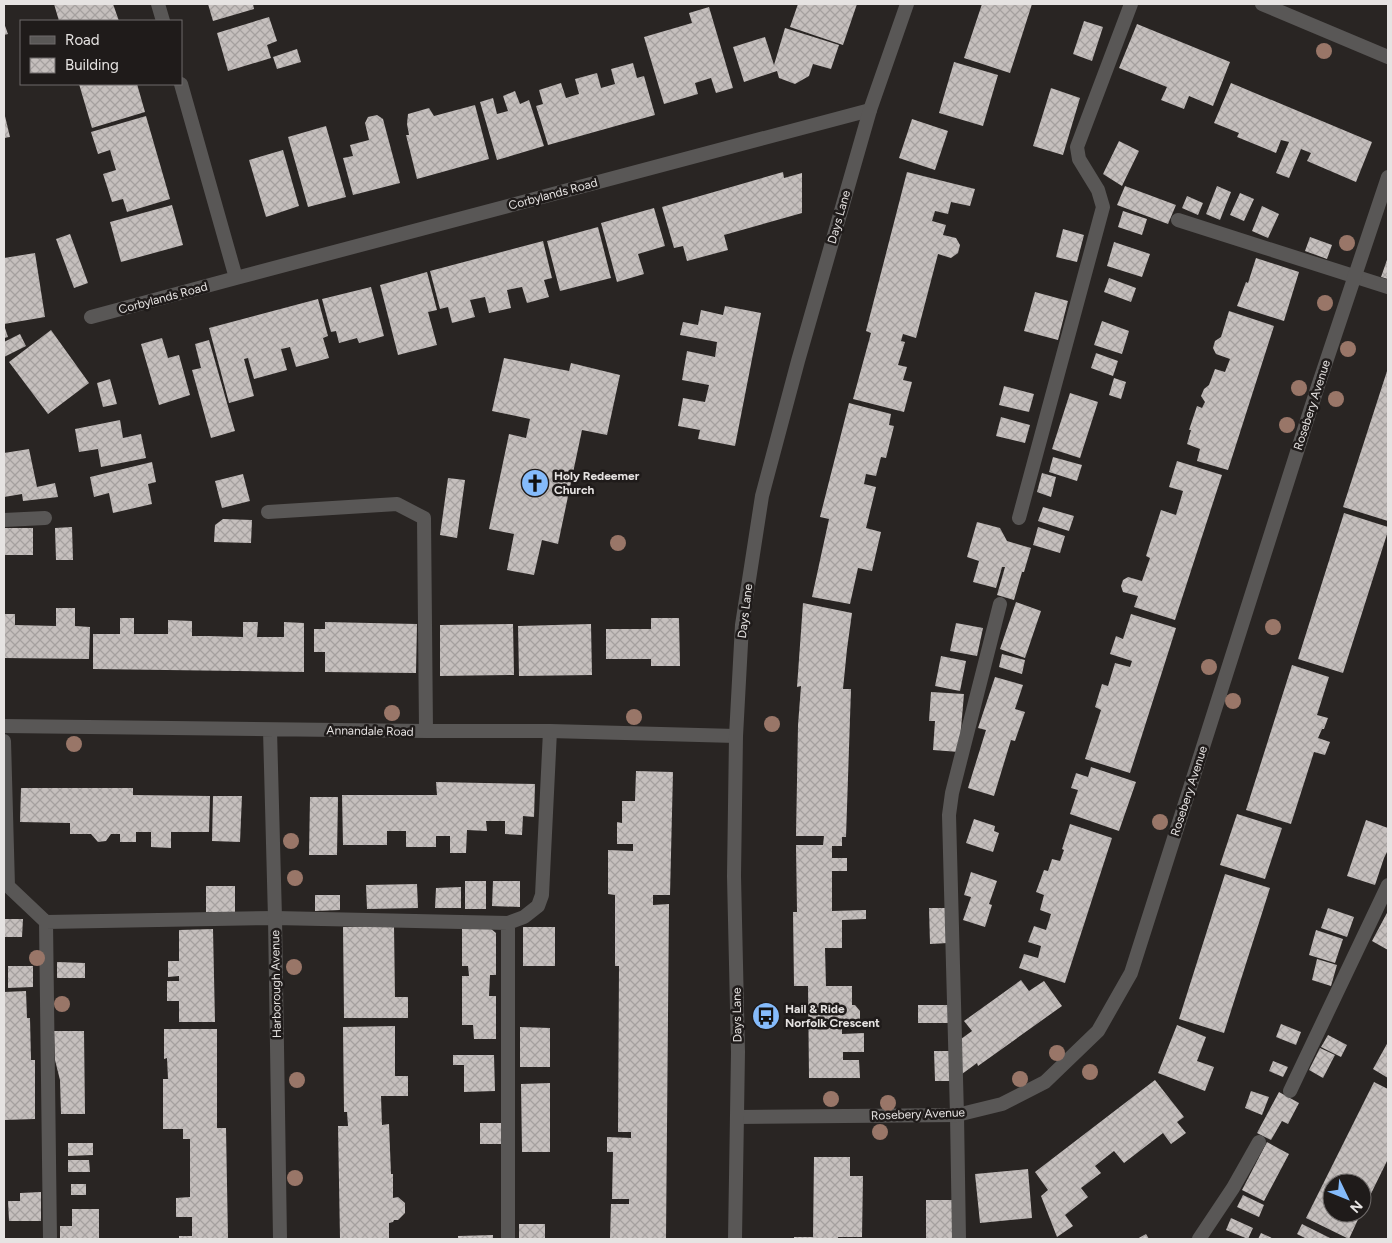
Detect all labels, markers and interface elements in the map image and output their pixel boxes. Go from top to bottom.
legend [20,20,182,85]
text: Road [65,31,100,49]
text: Building [65,56,119,74]
street label: Corbylands Road [507,175,599,213]
street label: Days Lane [825,188,853,245]
street label: Corbylands Road [117,279,209,317]
street label: Rosebery Avenue [1291,358,1333,452]
church icon: Holy Redeemer Church [520,468,550,498]
place label: Holy Redeemer Church [554,469,640,497]
street label: Days Lane [735,583,755,639]
street label: Annandale Road [326,723,414,739]
street label: Rosebery Avenue [1168,744,1210,838]
street label: Harborough Avenue [268,929,284,1038]
street label: Days Lane [730,987,744,1043]
bus stop icon: Hail & Ride Norfolk Crescent [751,1001,781,1031]
place label: Hail & Ride Norfolk Crescent [785,1002,880,1030]
street label: Rosebery Avenue [871,1105,966,1123]
north arrow [1322,1173,1372,1223]
text: N [1346,1197,1366,1216]

